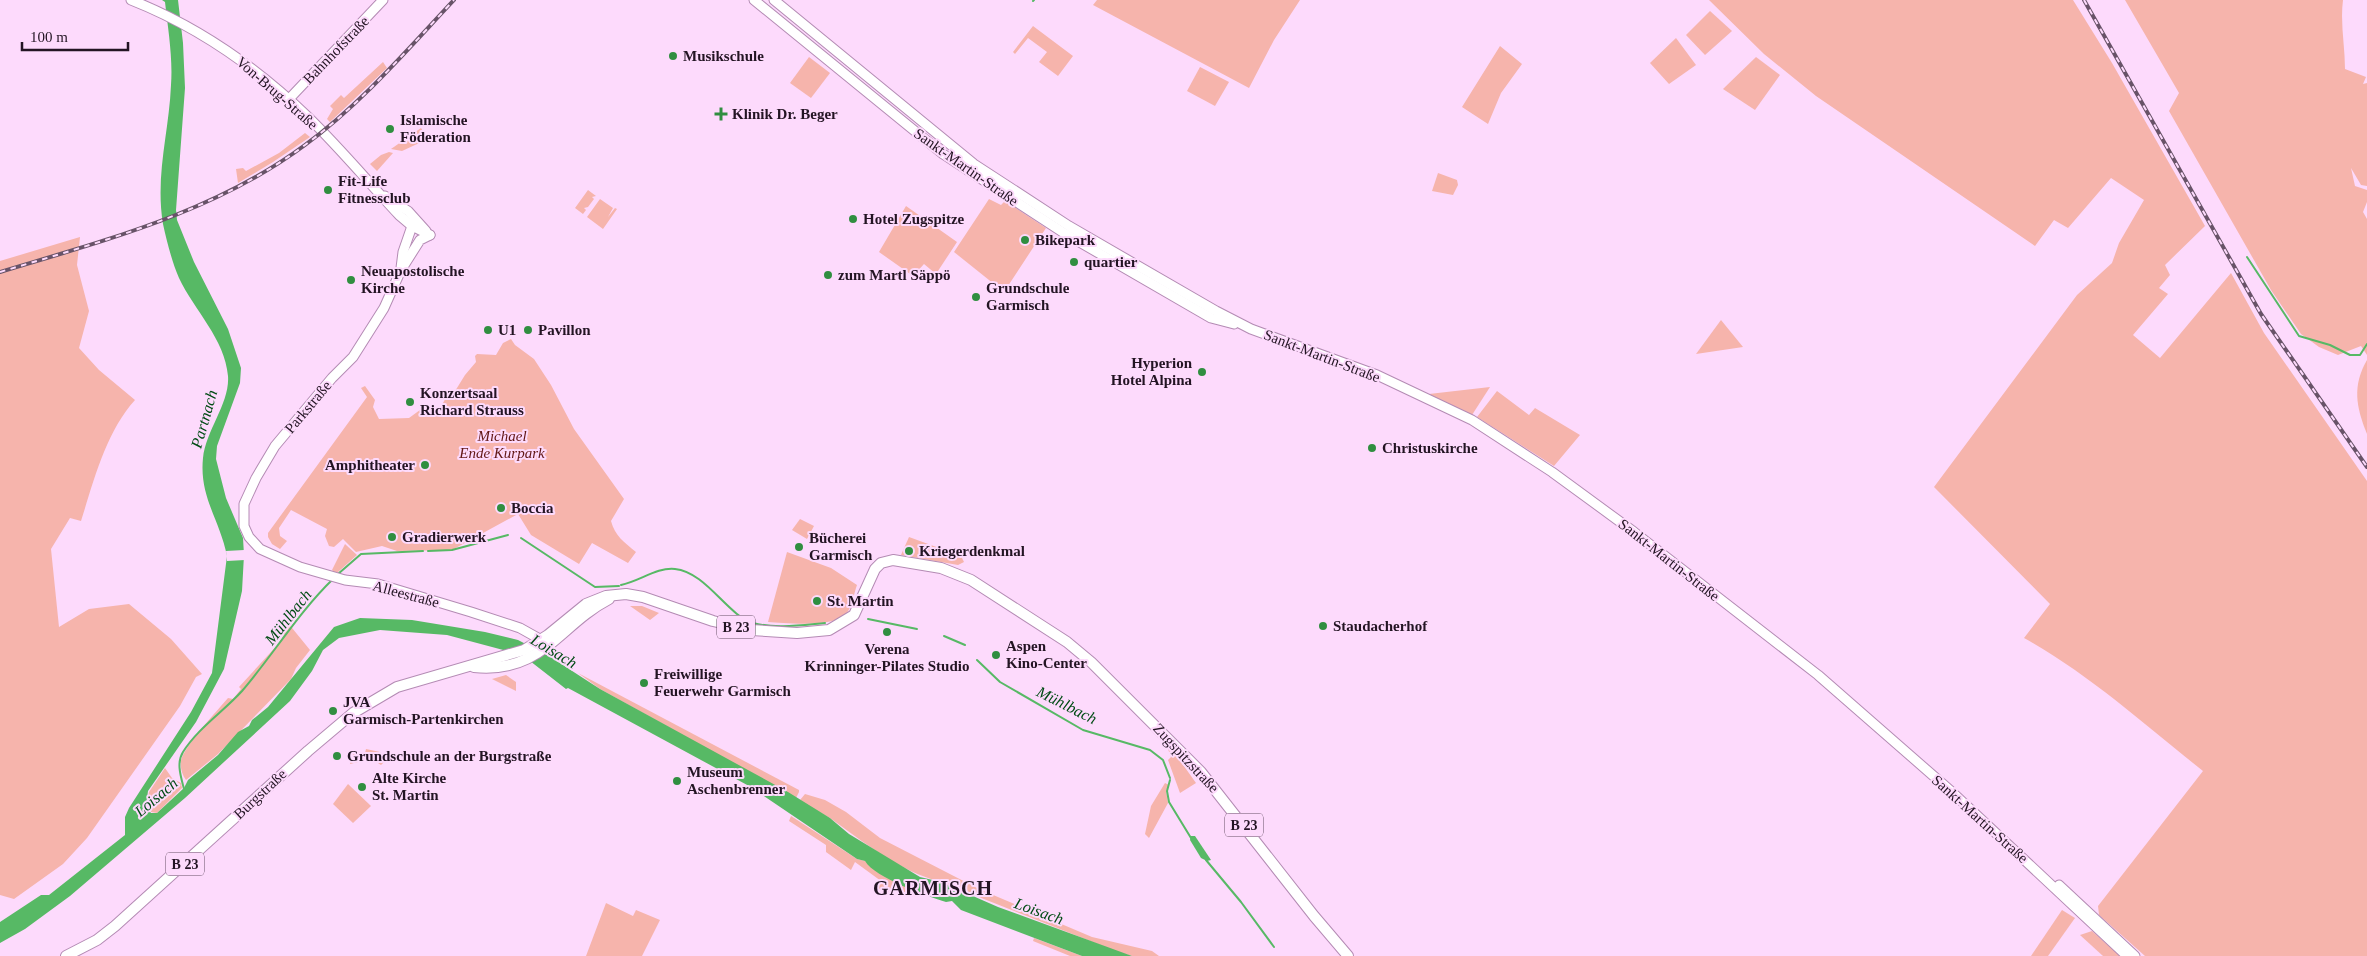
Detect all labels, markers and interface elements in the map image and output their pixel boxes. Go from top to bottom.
street label: Bahnhofstraße [300,13,372,87]
scale bar [22,20,129,52]
text: 100 m [30,29,68,45]
place label: Musikschule [683,48,764,64]
marker: Musikschule [667,50,679,62]
street label: Von-Brug-Straße [233,53,321,133]
place label: Klinik Dr. Beger [732,106,838,122]
marker: Klinik Dr. Beger [714,107,728,121]
place label: Islamische Föderation [400,112,471,145]
marker: Islamische Föderation [384,123,396,135]
street label: Sankt-Martin-Straße [911,125,1021,209]
place label: Fit-Life Fitnessclub [338,173,411,206]
marker: Fit-Life Fitnessclub [322,184,334,196]
place label: Hotel Zugspitze [863,211,965,227]
marker: Hotel Zugspitze [847,213,859,225]
place label: Bikepark [1035,232,1096,248]
marker: Bikepark [1019,234,1031,246]
place label: quartier [1084,254,1138,270]
marker: quartier [1068,256,1080,268]
place label: Neuapostolische Kirche [361,263,465,296]
place label: zum Martl Säppö [838,267,951,283]
marker: zum Martl Säppö [822,269,834,281]
marker: Neuapostolische Kirche [345,274,357,286]
place label: Grundschule Garmisch [986,280,1070,313]
marker: Grundschule Garmisch [970,291,982,303]
place label: U1 [498,322,516,338]
place label: Pavillon [538,322,591,338]
marker: U1 [482,324,494,336]
marker: Pavillon [522,324,534,336]
street label: Sankt-Martin-Straße [1262,326,1383,386]
place label: Hyperion Hotel Alpina [1111,355,1193,388]
marker: Hyperion Hotel Alpina [1196,366,1208,378]
street label: Parkstraße [282,377,335,436]
place label: Konzertsaal Richard Strauss [420,385,524,418]
water label: Partnach [187,388,220,451]
marker: Konzertsaal Richard Strauss [404,396,416,408]
park label: Michael Ende Kurpark [458,428,545,461]
place label: Christuskirche [1382,440,1478,456]
marker: Christuskirche [1366,442,1378,454]
place label: Amphitheater [325,457,415,473]
marker: Amphitheater [419,459,431,471]
place label: Boccia [511,500,554,516]
marker: Boccia [495,502,507,514]
street label: Sankt-Martin-Straße [1615,516,1723,604]
place label: Gradierwerk [402,529,487,545]
place label: Bücherei Garmisch [809,530,873,563]
marker: Gradierwerk [386,531,398,543]
marker: Bücherei Garmisch [793,541,805,553]
place label: Kriegerdenkmal [919,543,1025,559]
marker: Kriegerdenkmal [903,545,915,557]
street label: Alleestraße [371,577,441,611]
water label: Mühlbach [261,586,315,649]
place label: St. Martin [827,593,894,609]
marker: St. Martin [811,595,823,607]
road number: B 23 [717,616,755,638]
place label: Staudacherhof [1333,618,1428,634]
marker: Staudacherhof [1317,620,1329,632]
marker: Verena Krinninger-Pilates Studio [881,626,893,638]
water label: Loisach [527,630,580,671]
place label: Aspen Kino-Center [1006,638,1087,671]
place label: Verena Krinninger-Pilates Studio [805,641,969,674]
marker: Aspen Kino-Center [990,649,1002,661]
place label: Freiwillige Feuerwehr Garmisch [654,666,791,699]
marker: Freiwillige Feuerwehr Garmisch [638,677,650,689]
water label: Mühlbach [1033,682,1100,727]
place label: JVA Garmisch-Partenkirchen [343,694,504,727]
marker: JVA Garmisch-Partenkirchen [327,705,339,717]
street label: Zugspitzstraße [1150,720,1222,796]
place label: Grundschule an der Burgstraße [347,748,552,764]
marker: Grundschule an der Burgstraße [331,750,343,762]
place label: Museum Aschenbrenner [687,764,785,797]
street label: Burgstraße [231,766,290,822]
place label: Alte Kirche St. Martin [372,770,447,803]
street label: Sankt-Martin-Straße [1929,772,2031,866]
water label: Loisach [130,774,181,820]
marker: Museum Aschenbrenner [671,775,683,787]
marker: Alte Kirche St. Martin [356,781,368,793]
road number: B 23 [1225,814,1263,836]
road number: B 23 [166,852,204,876]
district label: GARMISCH [873,877,993,899]
water label: Loisach [1011,894,1066,928]

